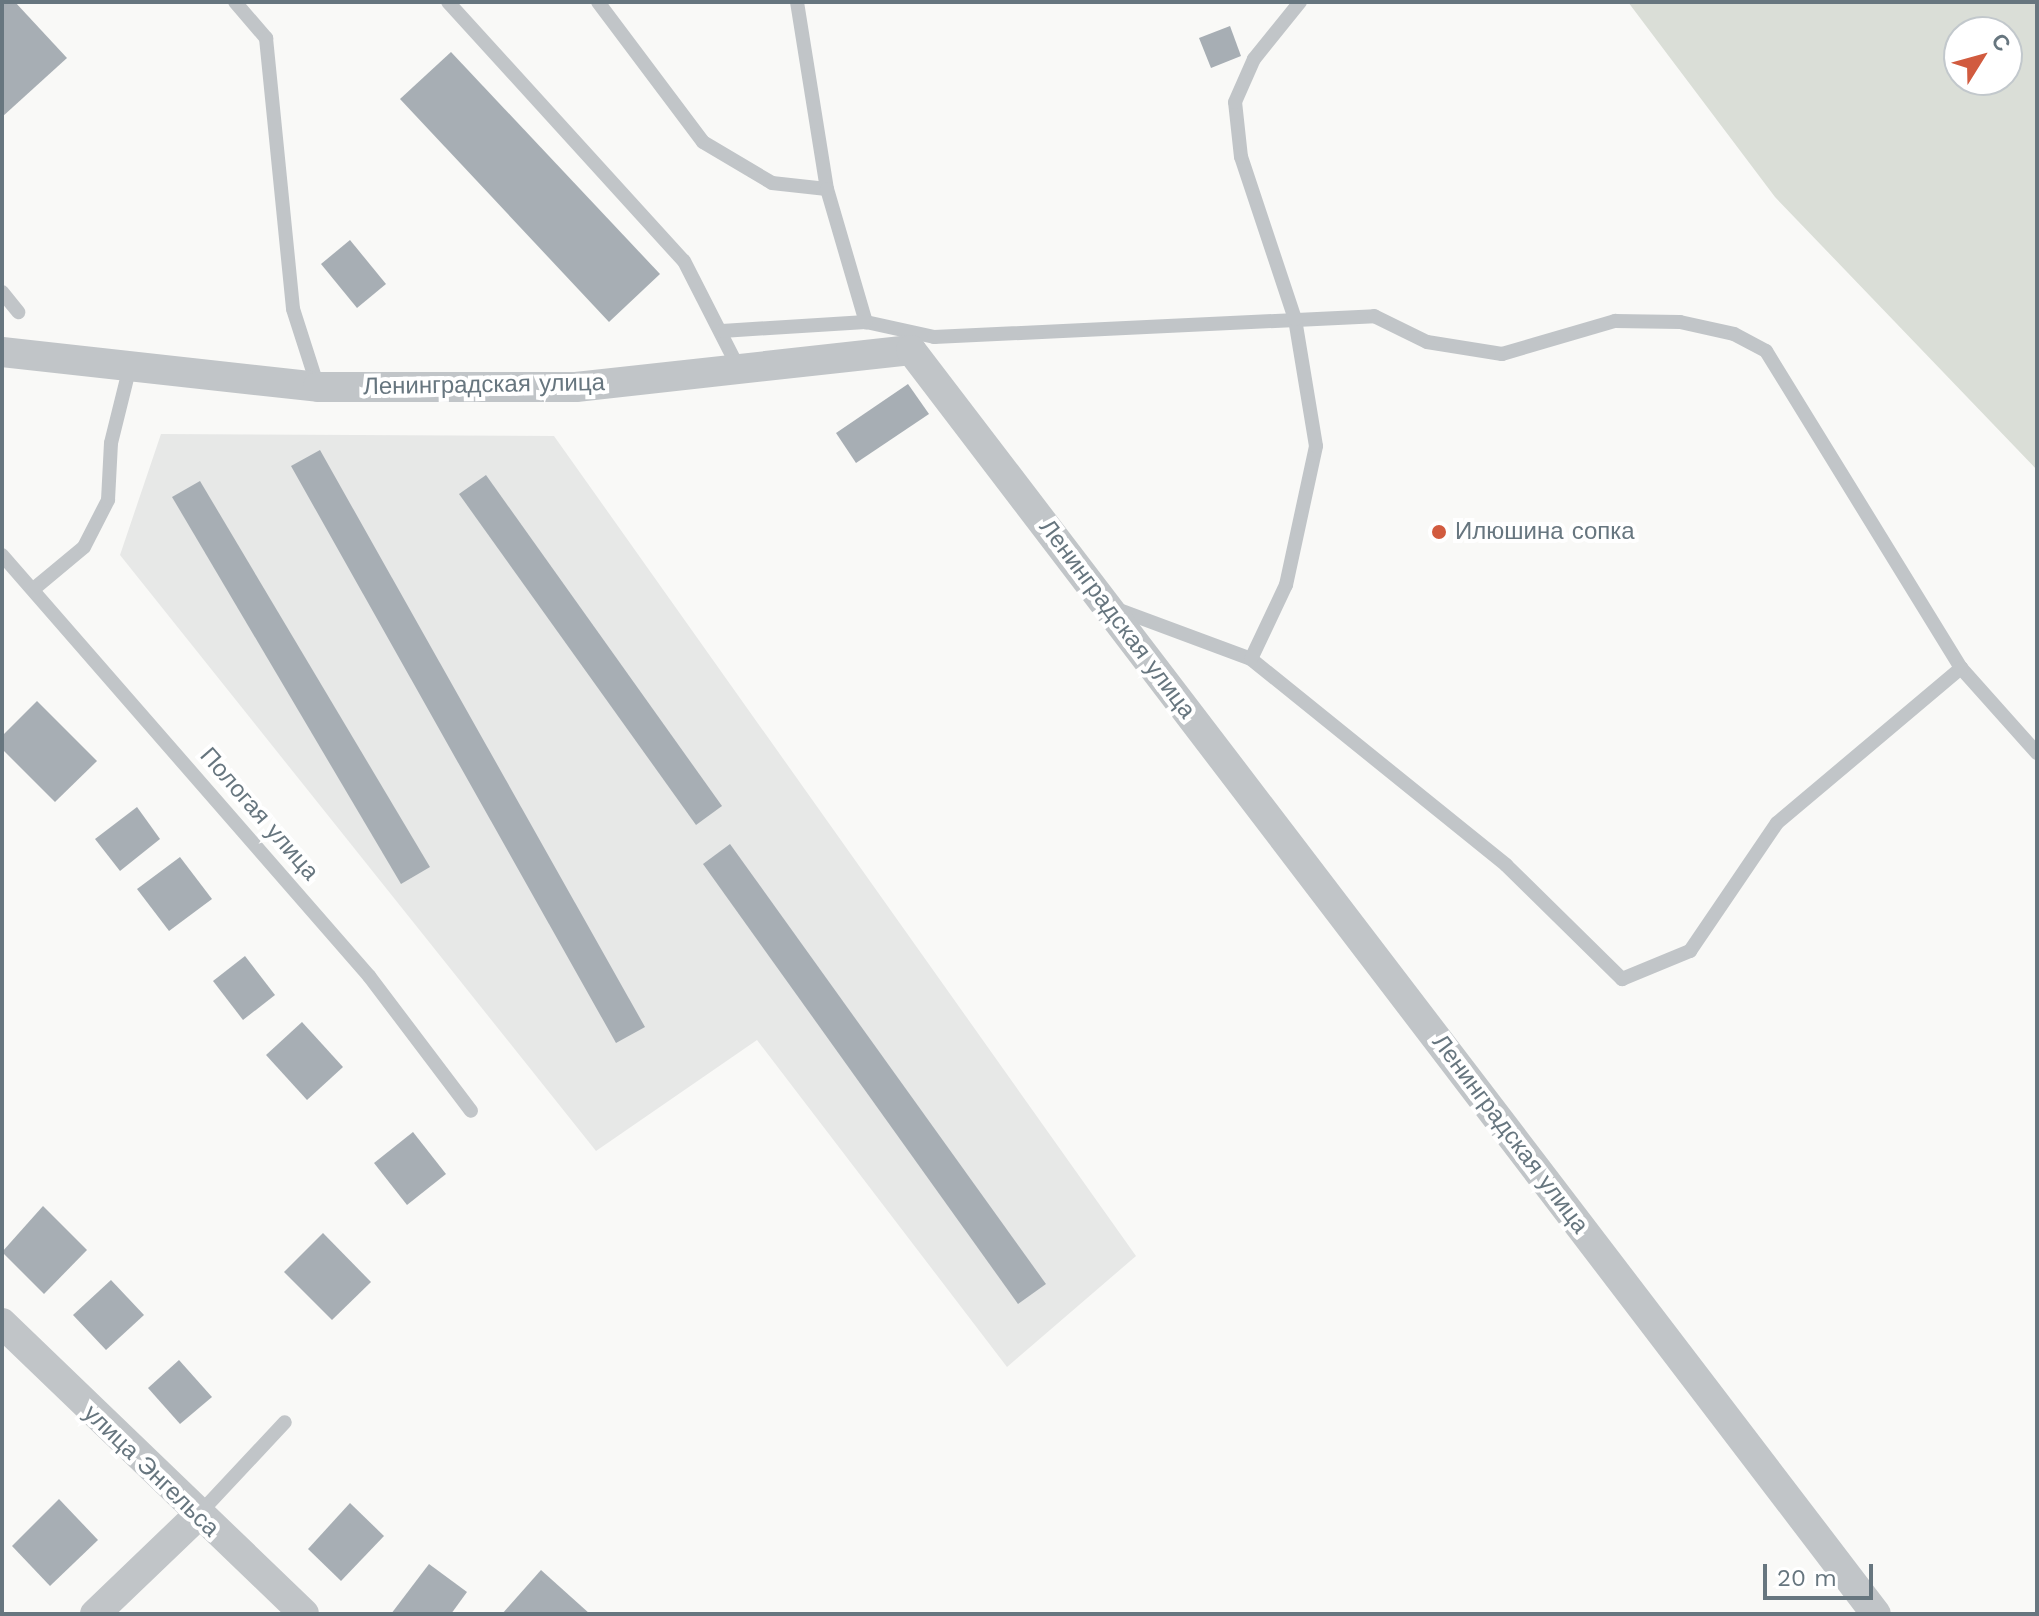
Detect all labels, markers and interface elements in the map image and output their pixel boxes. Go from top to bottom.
north arrow [1943,16,2023,96]
text: С [1986,29,2016,56]
street label: Ленинградская улица [363,368,605,402]
street label: Ленинградская улица [1033,514,1201,724]
place label: Илюшина сопка [1455,518,1635,546]
marker: Илюшина сопка [1430,523,1448,541]
street label: Пологая улица [194,742,324,886]
street label: Ленинградская улица [1426,1029,1594,1239]
street label: улица Энгельса [77,1399,225,1543]
scale bar [1767,1548,1877,1598]
text: 20 m [1777,1564,1837,1592]

